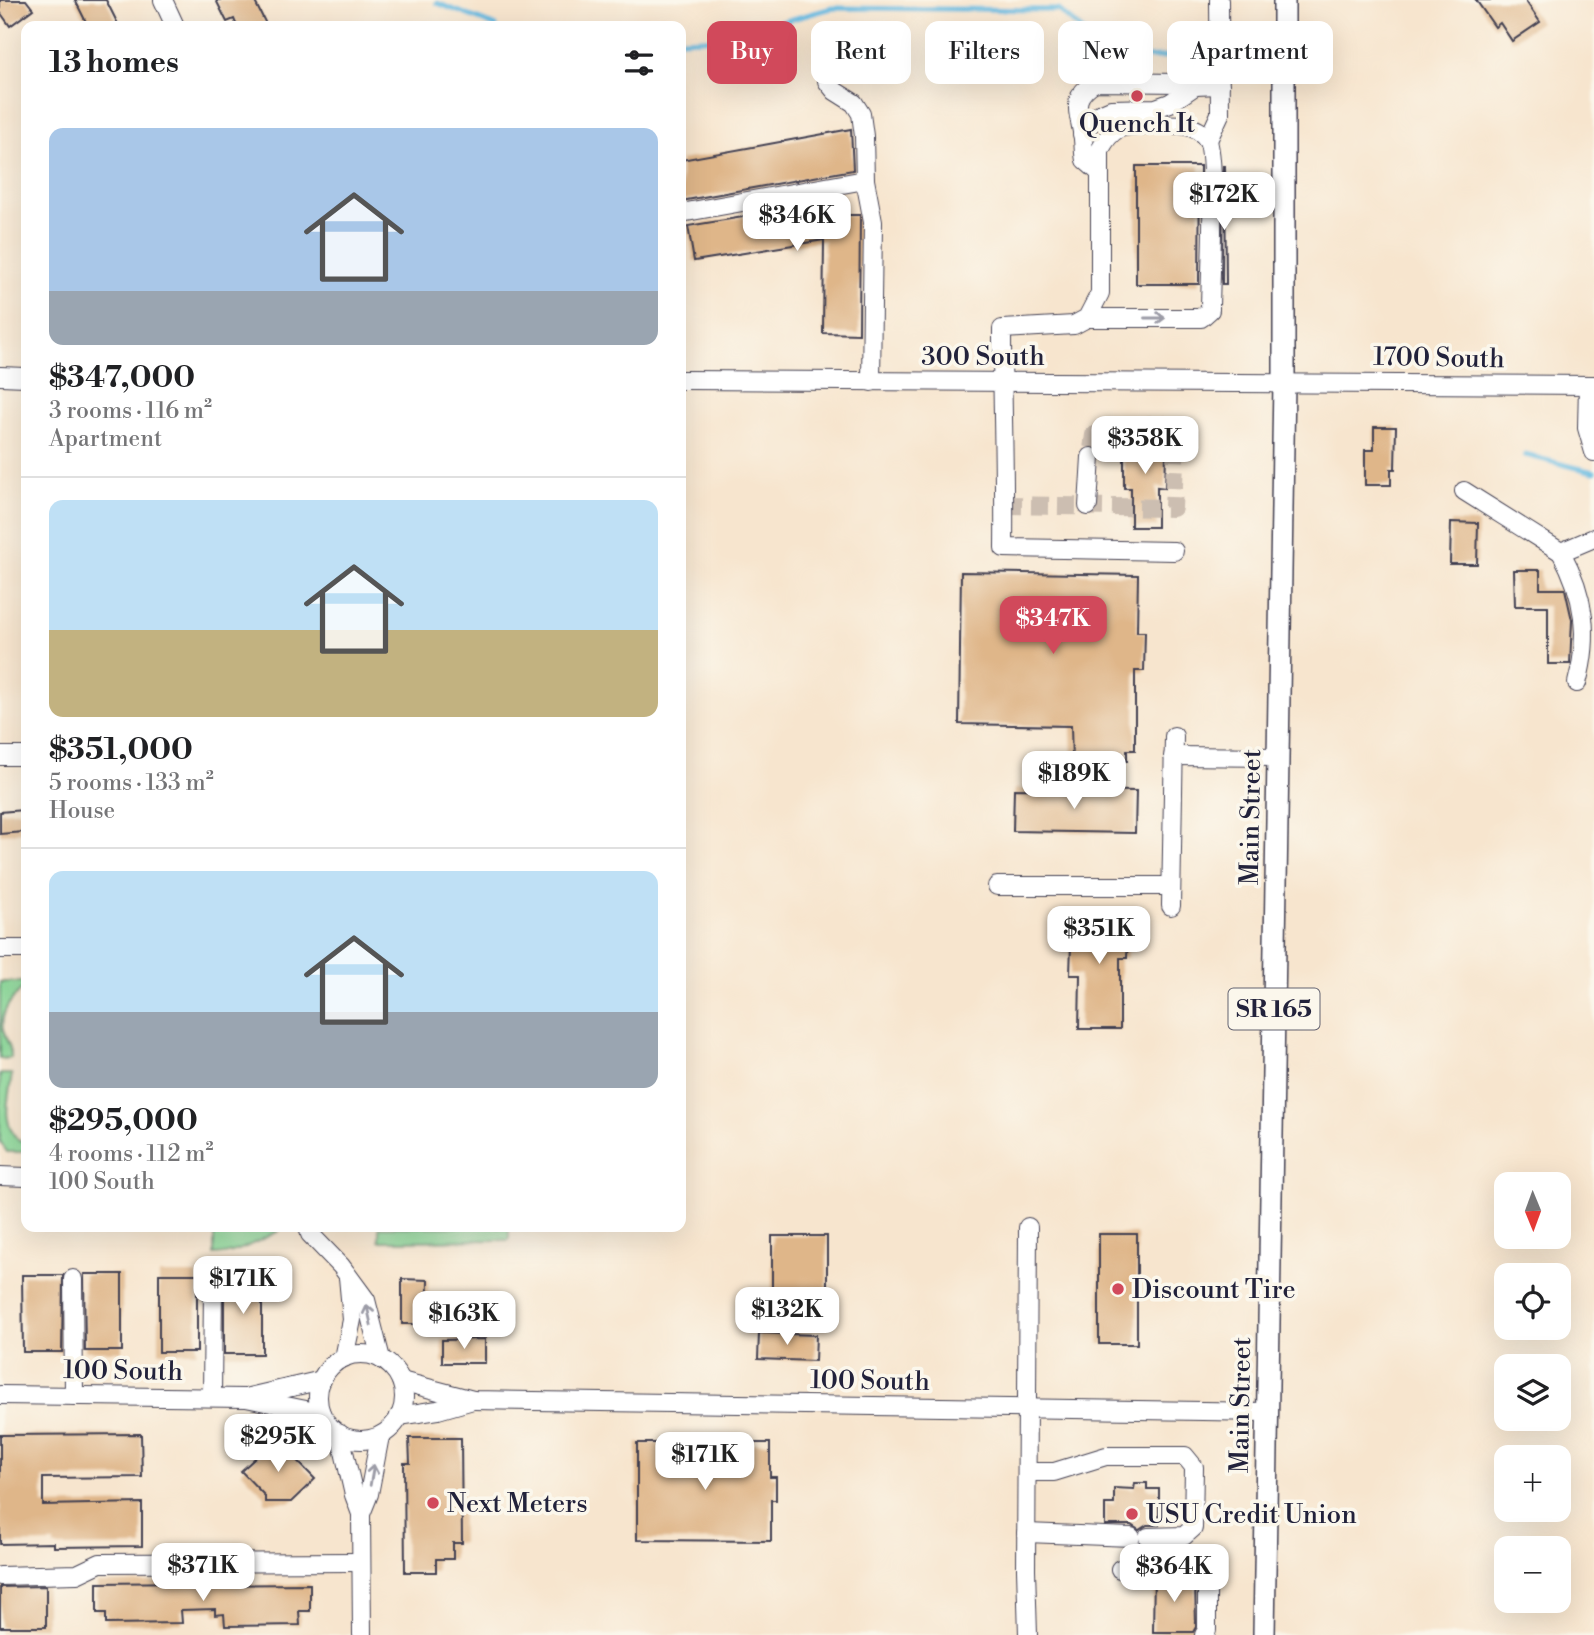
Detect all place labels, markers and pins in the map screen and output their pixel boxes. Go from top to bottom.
marker: Quench It [1129,88,1145,104]
place label: Quench It [1079,108,1195,140]
pin: $172K [1175,173,1273,232]
pin: $346K [748,194,846,253]
pin: $358K [1096,416,1194,476]
pin: $347K [1004,596,1102,656]
pin: $189K [1025,752,1123,811]
pin: $351K [1050,906,1148,966]
pin: $171K [194,1256,292,1316]
place label: Discount Tire [1132,1274,1296,1306]
marker: Discount Tire [1110,1281,1126,1297]
pin: $132K [738,1288,836,1347]
pin: $163K [415,1292,513,1351]
pin: $295K [229,1414,327,1474]
pin: $171K [656,1432,754,1492]
place label: Next Meters [447,1488,588,1520]
marker: Next Meters [425,1495,441,1511]
place label: USU Credit Union [1146,1499,1357,1531]
marker: USU Credit Union [1124,1506,1140,1522]
pin: $371K [154,1544,252,1603]
pin: $364K [1125,1544,1223,1604]

